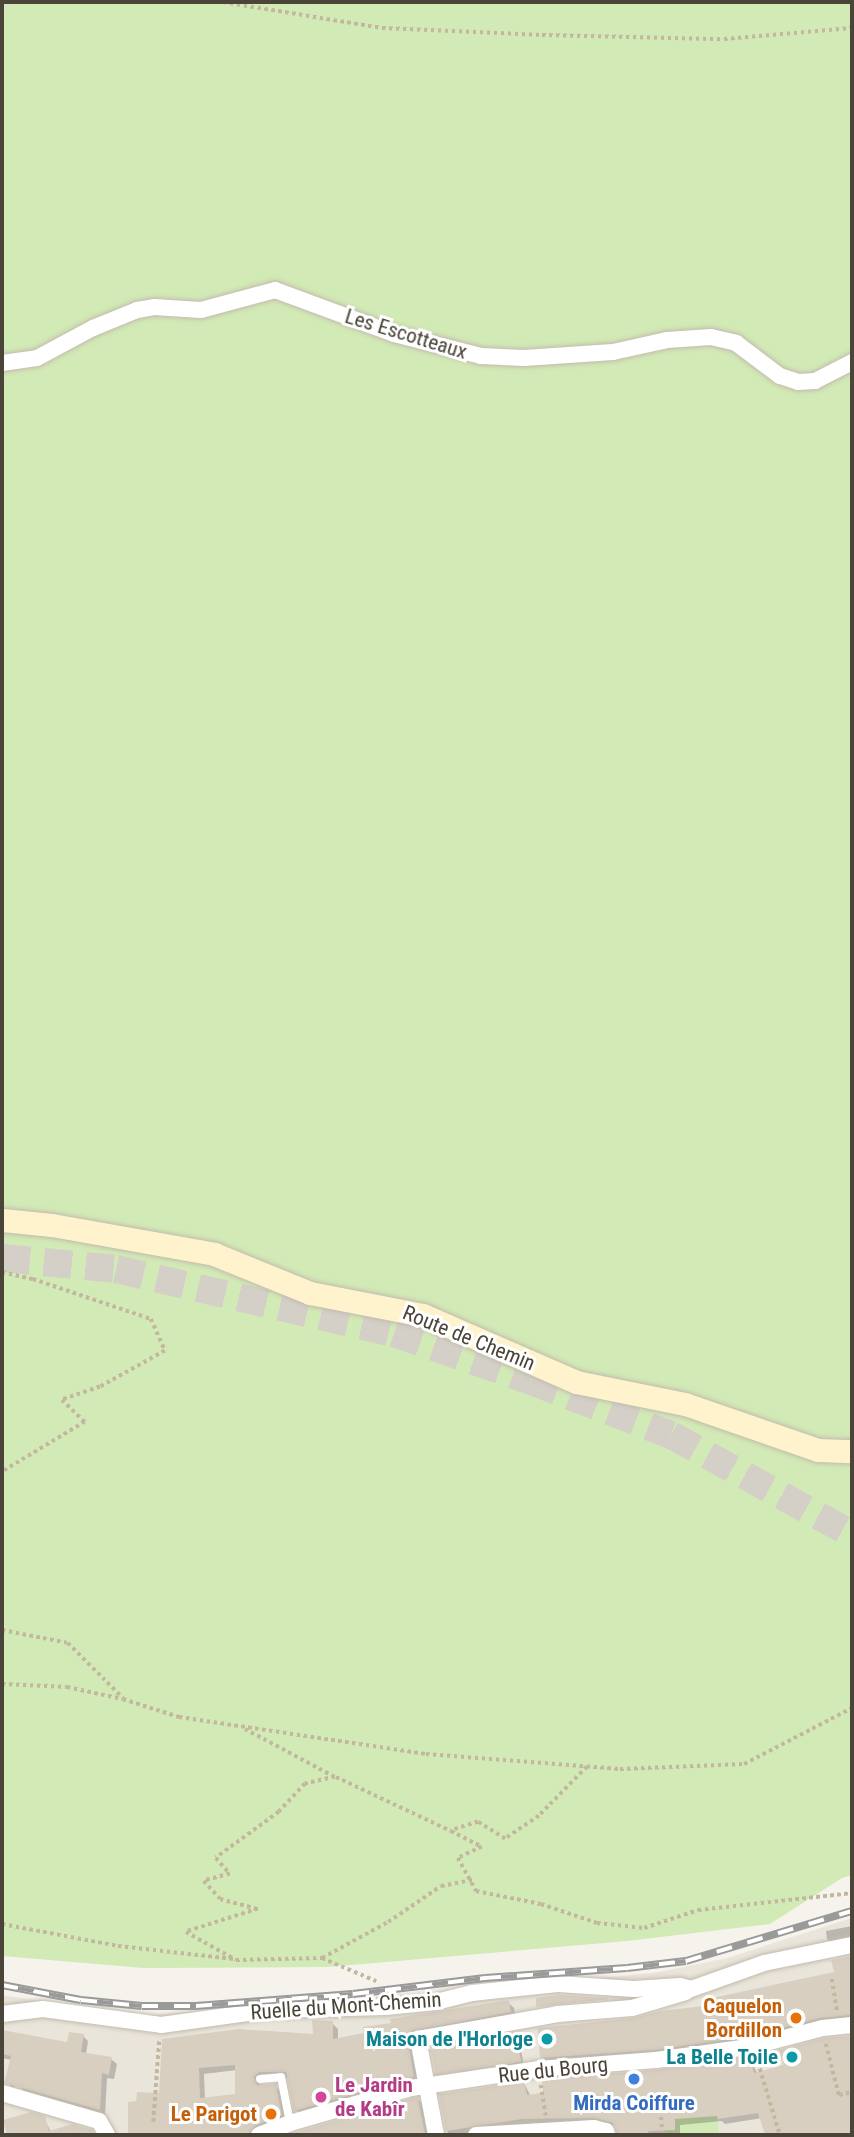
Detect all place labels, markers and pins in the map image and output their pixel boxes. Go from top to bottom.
place label: Caquelon Bordillon [703,1993,782,2043]
marker: Caquelon Bordillon [788,2010,804,2026]
place label: Maison de l'Horloge [366,2026,533,2052]
marker: Maison de l'Horloge [539,2031,555,2047]
place label: La Belle Toile [666,2044,778,2070]
marker: La Belle Toile [784,2049,800,2065]
marker: Mirda Coiffure [626,2071,642,2087]
place label: Le Jardin de Kabîr [335,2072,413,2122]
marker: Le Jardin de Kabîr [313,2089,329,2105]
place label: Mirda Coiffure [573,2090,695,2116]
place label: Le Parigot [171,2101,257,2127]
marker: Le Parigot [263,2106,279,2122]

